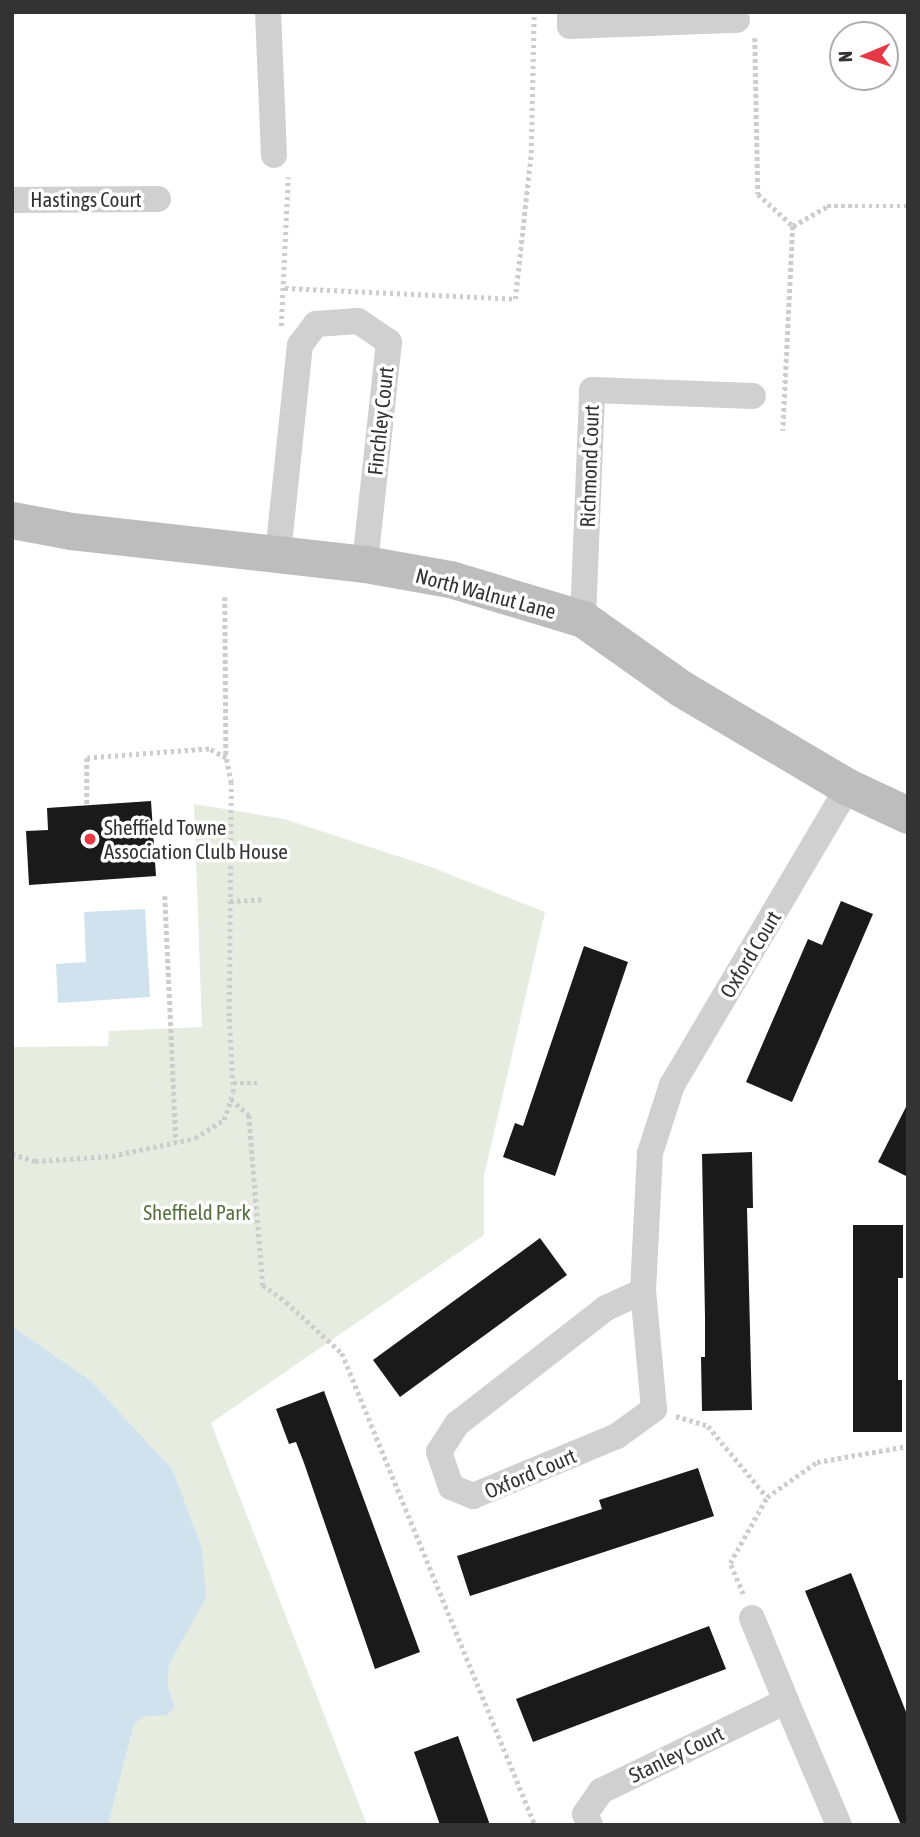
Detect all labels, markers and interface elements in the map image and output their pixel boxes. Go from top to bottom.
north arrow [829,21,899,91]
text: N [834,51,856,63]
street label: Hastings Court [30,186,142,212]
street label: Finchley Court [362,365,398,477]
street label: Richmond Court [574,404,604,528]
street label: North Walnut Lane [413,562,559,624]
place label: Sheffield Towne Association Clulb House [104,814,288,864]
marker: Sheffield Towne Association Clulb House [82,831,98,847]
street label: Oxford Court [714,906,786,1002]
park label: Sheffield Park [143,1199,251,1225]
street label: Oxford Court [480,1442,580,1504]
street label: Stanley Court [624,1720,728,1788]

